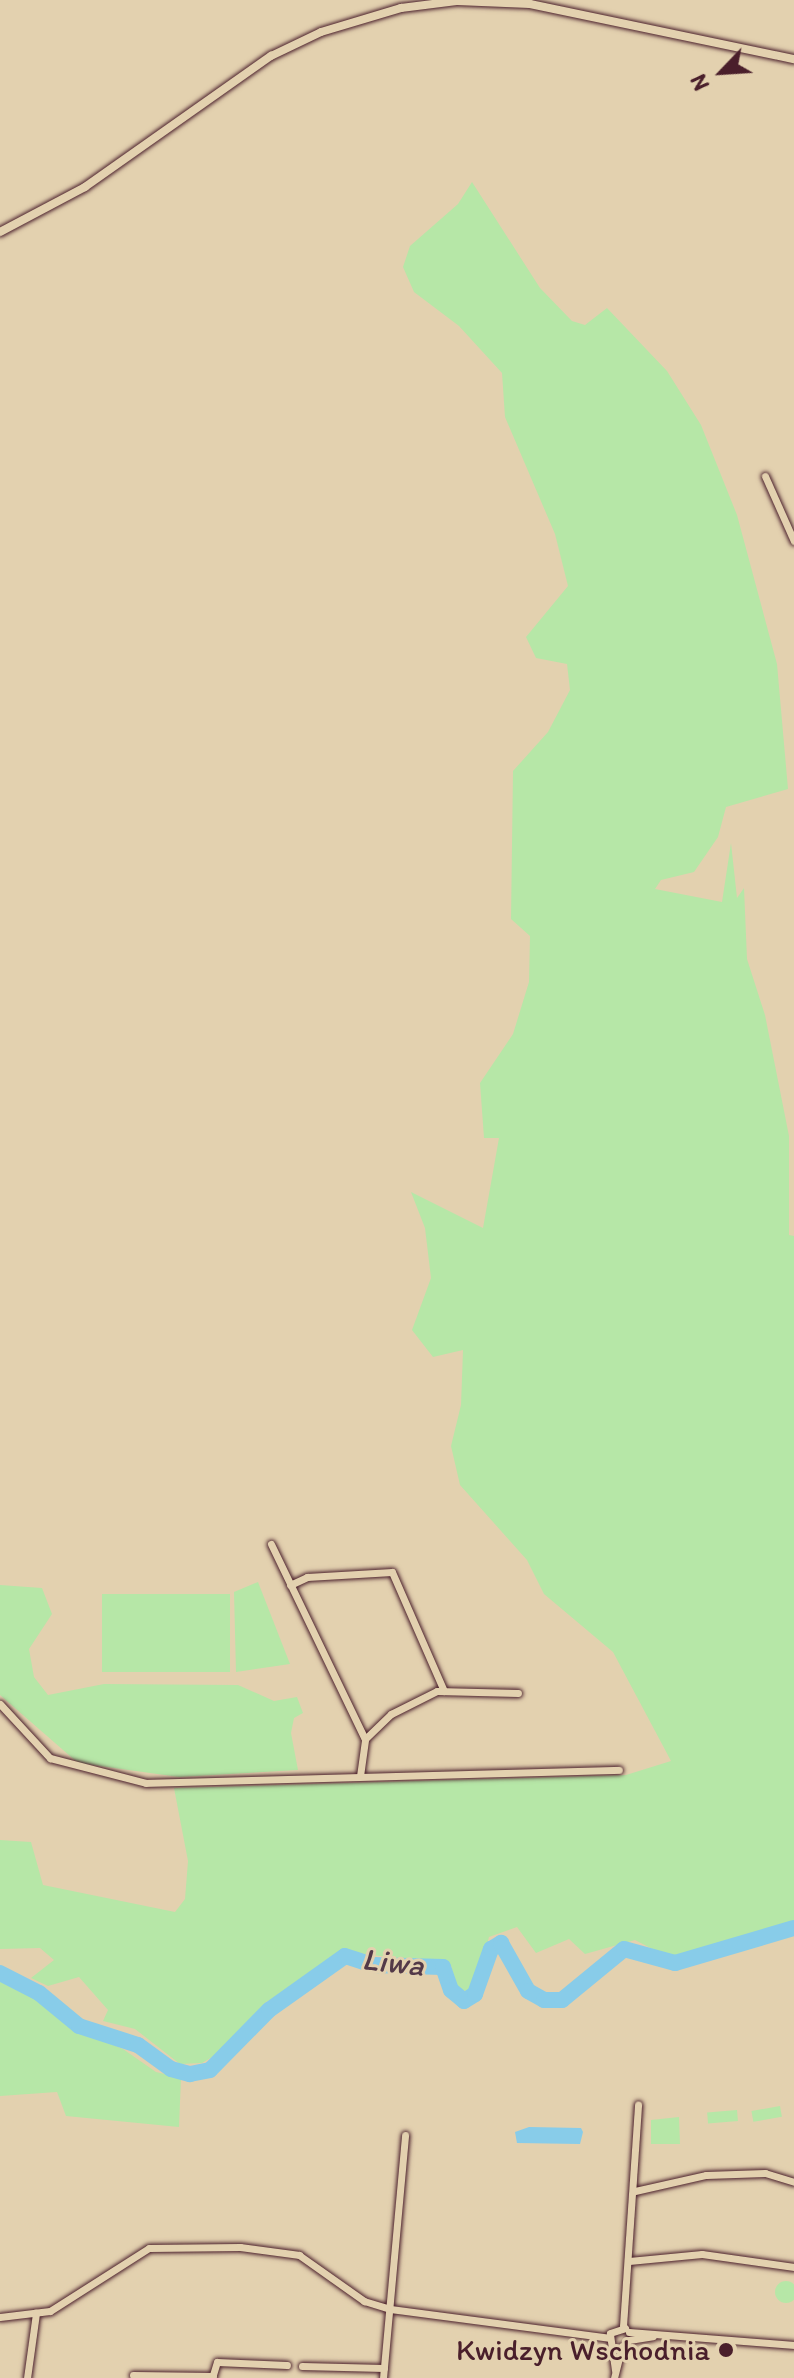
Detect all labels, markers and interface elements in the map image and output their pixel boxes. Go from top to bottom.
north arrow [682,32,762,112]
text: N [684,70,715,95]
water label: Liwa [360,1940,426,1984]
place label: Kwidzyn Wschodnia [457,2332,710,2368]
marker: Kwidzyn Wschodnia [717,2341,735,2359]

